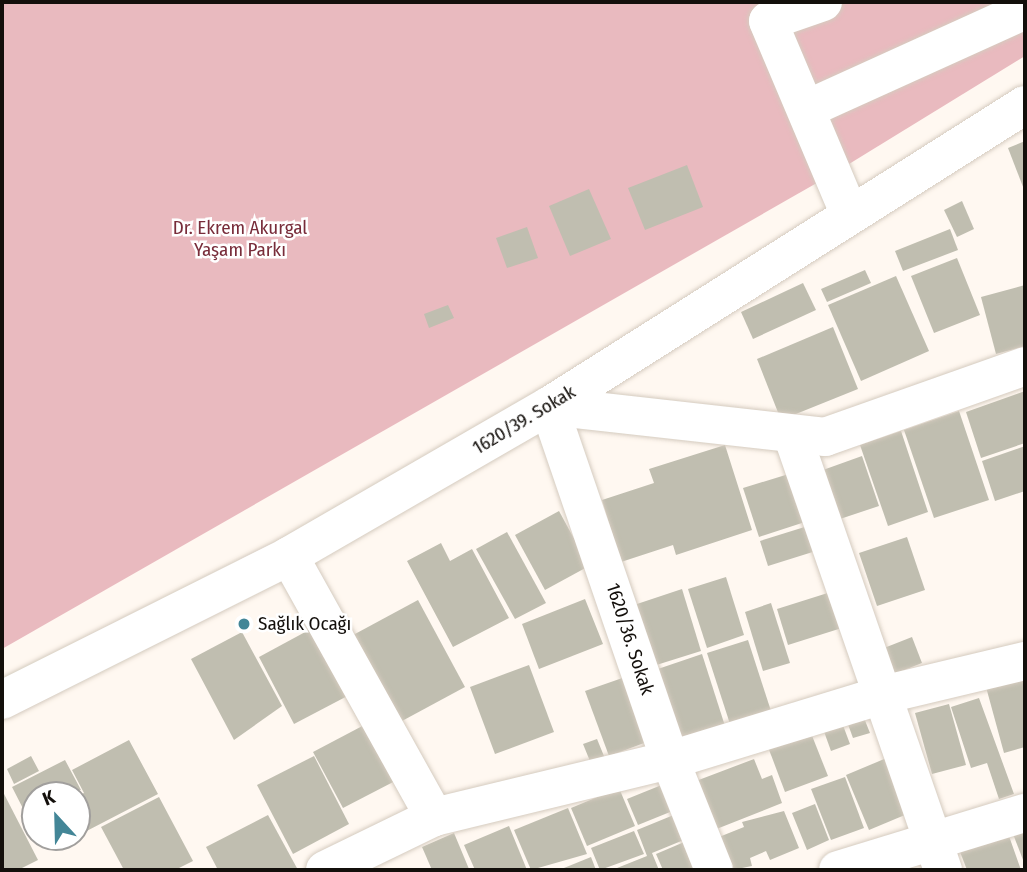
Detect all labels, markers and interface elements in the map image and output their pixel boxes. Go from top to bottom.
park label: Dr. Ekrem Akurgal Yaşam Parkı [173,217,307,261]
street label: 1620/39. Sokak [469,380,579,460]
street label: 1620/36. Sokak [601,580,659,698]
place label: Sağlık Ocağı [258,613,351,635]
marker: Sağlık Ocağı [236,616,252,632]
north arrow [21,781,91,851]
text: K [39,785,58,811]

